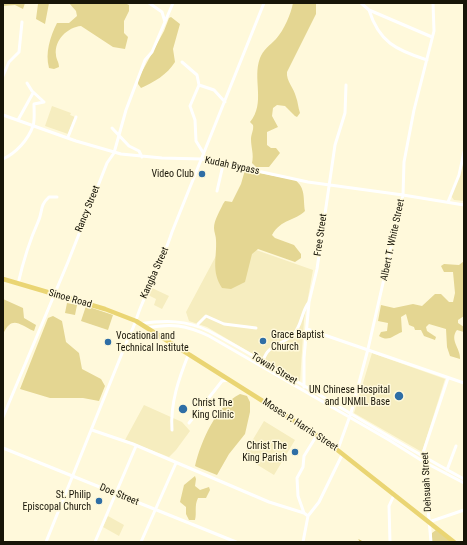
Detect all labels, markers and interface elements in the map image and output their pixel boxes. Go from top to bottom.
street label: Kudah Bypass [204,154,260,178]
place label: Video Club [151,168,194,180]
marker: Video Club [197,169,207,179]
street label: Rancy Street [73,184,103,234]
street label: Albert T. White Street [378,198,408,282]
street label: Free Street [312,213,330,257]
street label: Kangba Street [138,245,172,301]
street label: Sinoe Road [47,287,93,311]
place label: Grace Baptist Church [271,329,324,352]
place label: Vocational and Technical Institute [116,330,189,354]
marker: Grace Baptist Church [258,336,268,346]
marker: Vocational and Technical Institute [103,337,113,347]
street label: Towah Street [249,351,299,387]
place label: UN Chinese Hospital and UNMIL Base [309,384,390,408]
marker: UN Chinese Hospital and UNMIL Base [393,390,405,402]
street label: Moses P. Harris Street [260,396,340,454]
place label: Christ The King Clinic [192,397,234,420]
marker: Christ The King Clinic [177,403,189,415]
place label: Christ The King Parish [242,440,287,464]
marker: Christ The King Parish [290,447,300,457]
street label: Dehsuah Street [419,452,435,512]
street label: Doe Street [98,482,140,508]
place label: St. Philip Episcopal Church [23,489,91,512]
marker: St. Philip Episcopal Church [94,496,104,506]

